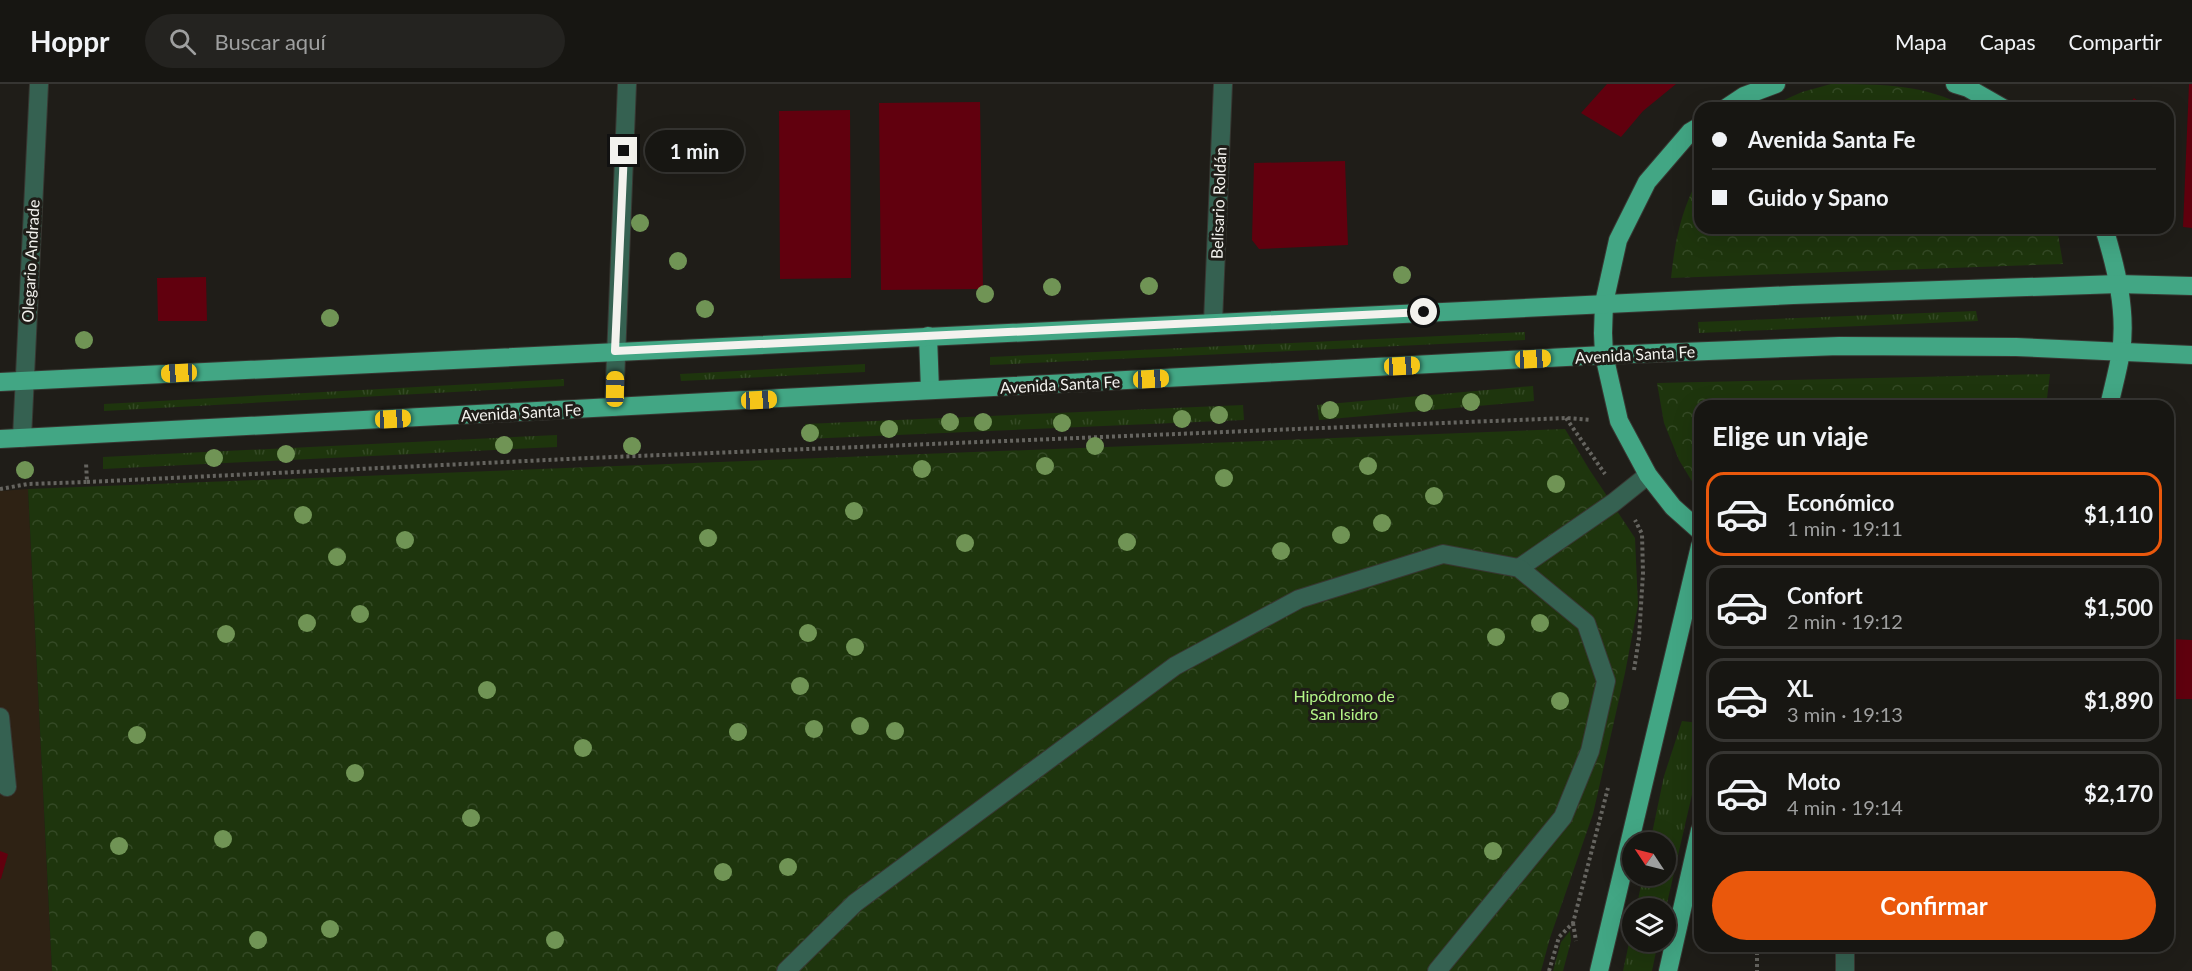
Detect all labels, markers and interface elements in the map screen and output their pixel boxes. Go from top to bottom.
search box [145,14,565,68]
text: Hoppr [30,24,109,58]
icon: search [166,25,199,58]
text: Buscar aquí [214,28,326,55]
text: Mapa [1895,29,1947,54]
text: Capas [1980,29,2036,54]
text: Compartir [2069,29,2162,54]
text: Avenida Santa Fe [1748,126,1916,153]
callout: 1 min [645,130,744,172]
route end [610,137,637,164]
text: 1 min [670,139,719,163]
street label: Belisario Roldán [1207,147,1229,259]
text: Guido y Spano [1748,184,1889,211]
street label: Olegario Andrade [17,199,43,323]
route start [1410,298,1437,325]
street label: Avenida Santa Fe [1574,341,1696,367]
car [1515,349,1551,369]
car [1384,356,1420,376]
car [161,363,197,383]
car [1133,369,1169,389]
car [606,371,624,407]
street label: Avenida Santa Fe [999,371,1121,397]
car [741,390,777,410]
street label: Avenida Santa Fe [460,399,582,425]
car [375,409,411,429]
text: Elige un viaje [1712,419,1869,452]
icon: car [1715,487,1769,541]
text: Económico [1787,489,1894,516]
text: $1,110 [2084,501,2153,528]
text: 1 min · 19:11 [1787,516,1903,540]
icon: car [1715,580,1769,634]
text: Confort [1787,582,1863,609]
text: $1,500 [2084,594,2153,621]
text: 2 min · 19:12 [1787,609,1903,633]
icon: car [1715,673,1769,727]
text: XL [1787,675,1813,702]
park label: Hipódromo de San Isidro [1293,686,1395,723]
text: $1,890 [2084,687,2153,714]
text: 3 min · 19:13 [1787,702,1903,726]
icon: car [1715,766,1769,820]
text: Moto [1787,768,1841,795]
text: $2,170 [2084,780,2153,807]
text: 4 min · 19:14 [1787,795,1903,819]
north arrow [1622,832,1676,886]
map controls [1622,832,1676,952]
button: Confirmar [1712,871,2156,940]
button: layers [1622,898,1676,952]

